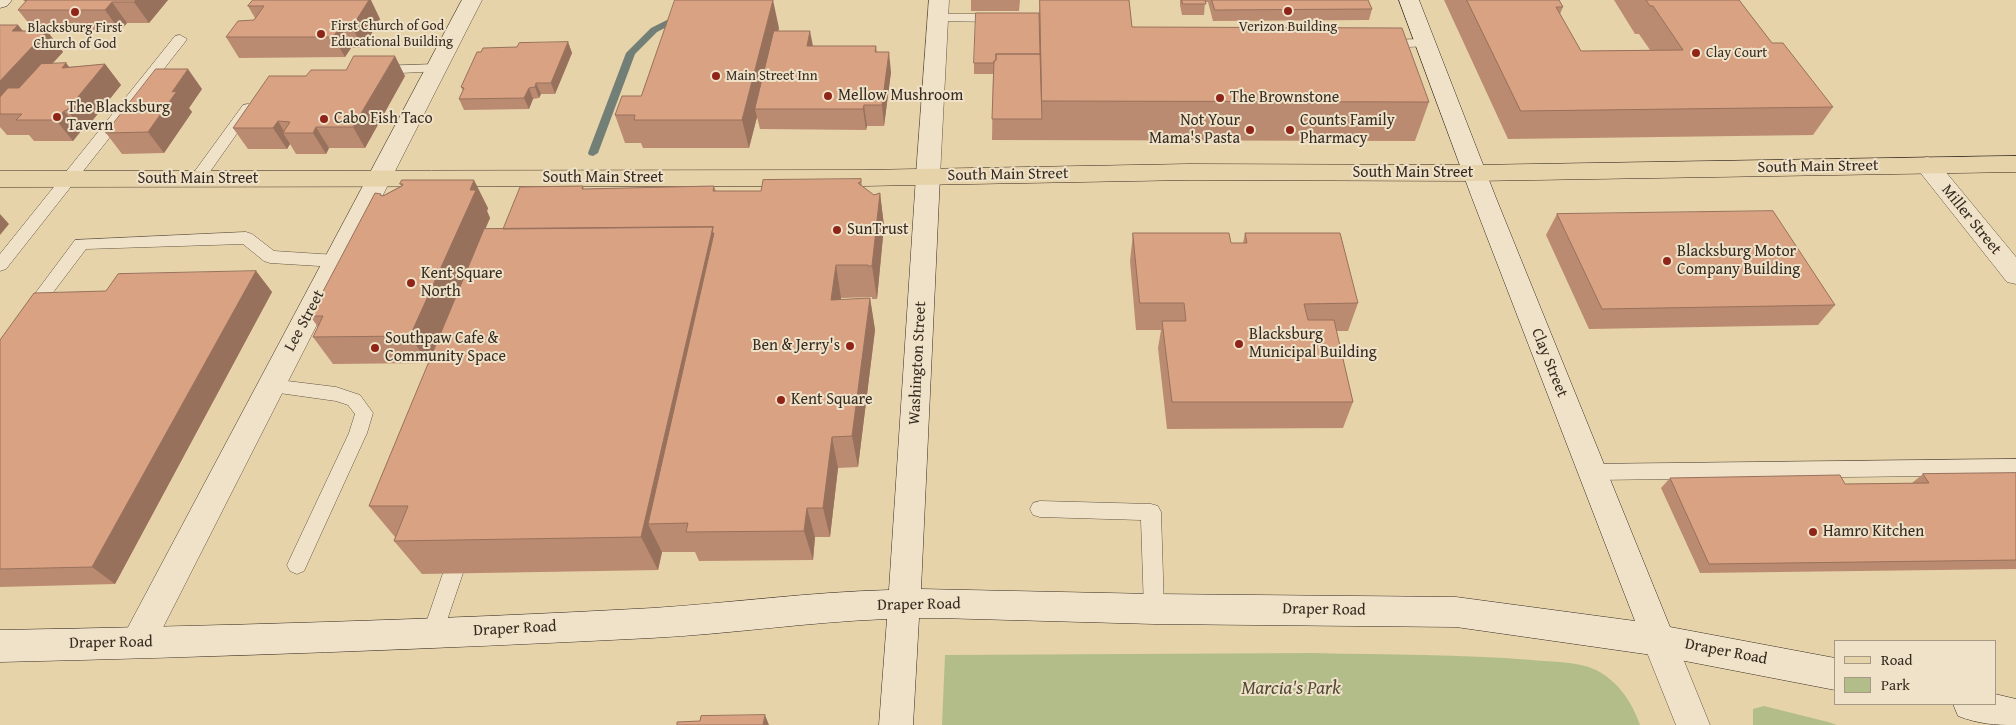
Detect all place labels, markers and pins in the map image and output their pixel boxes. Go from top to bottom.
marker: Verizon Building [1282,5,1294,17]
marker: Blacksburg First Church of God [69,6,81,18]
place label: First Church of God Educational Building [331,18,453,50]
place label: Verizon Building [1239,19,1337,35]
place label: Blacksburg First Church of God [28,20,122,52]
marker: First Church of God Educational Building [315,28,327,40]
place label: Clay Court [1706,45,1767,61]
marker: Clay Court [1690,47,1702,59]
place label: Main Street Inn [726,68,817,84]
marker: Main Street Inn [710,70,722,82]
place label: Mellow Mushroom [838,86,963,106]
place label: The Brownstone [1230,88,1339,108]
marker: Mellow Mushroom [822,90,834,102]
marker: The Brownstone [1214,92,1226,104]
place label: The Blacksburg Tavern [67,98,170,136]
place label: Cabo Fish Taco [334,109,433,129]
marker: The Blacksburg Tavern [51,111,63,123]
place label: Not Your Mama's Pasta [1149,111,1240,149]
place label: Counts Family Pharmacy [1300,111,1395,149]
marker: Cabo Fish Taco [318,113,330,125]
marker: Not Your Mama's Pasta [1244,124,1256,136]
marker: Counts Family Pharmacy [1284,124,1296,136]
place label: SunTrust [847,220,909,240]
marker: SunTrust [831,224,843,236]
place label: Blacksburg Motor Company Building [1677,242,1800,280]
marker: Blacksburg Motor Company Building [1661,255,1673,267]
place label: Kent Square North [421,264,502,302]
marker: Kent Square North [405,277,417,289]
place label: Blacksburg Municipal Building [1249,325,1377,363]
place label: Southpaw Cafe & Community Space [385,329,506,367]
place label: Ben & Jerry's [752,336,840,356]
marker: Blacksburg Municipal Building [1233,338,1245,350]
marker: Ben & Jerry's [844,340,856,352]
marker: Southpaw Cafe & Community Space [369,342,381,354]
place label: Kent Square [791,390,872,410]
marker: Kent Square [775,394,787,406]
place label: Hamro Kitchen [1823,522,1924,542]
marker: Hamro Kitchen [1807,526,1819,538]

